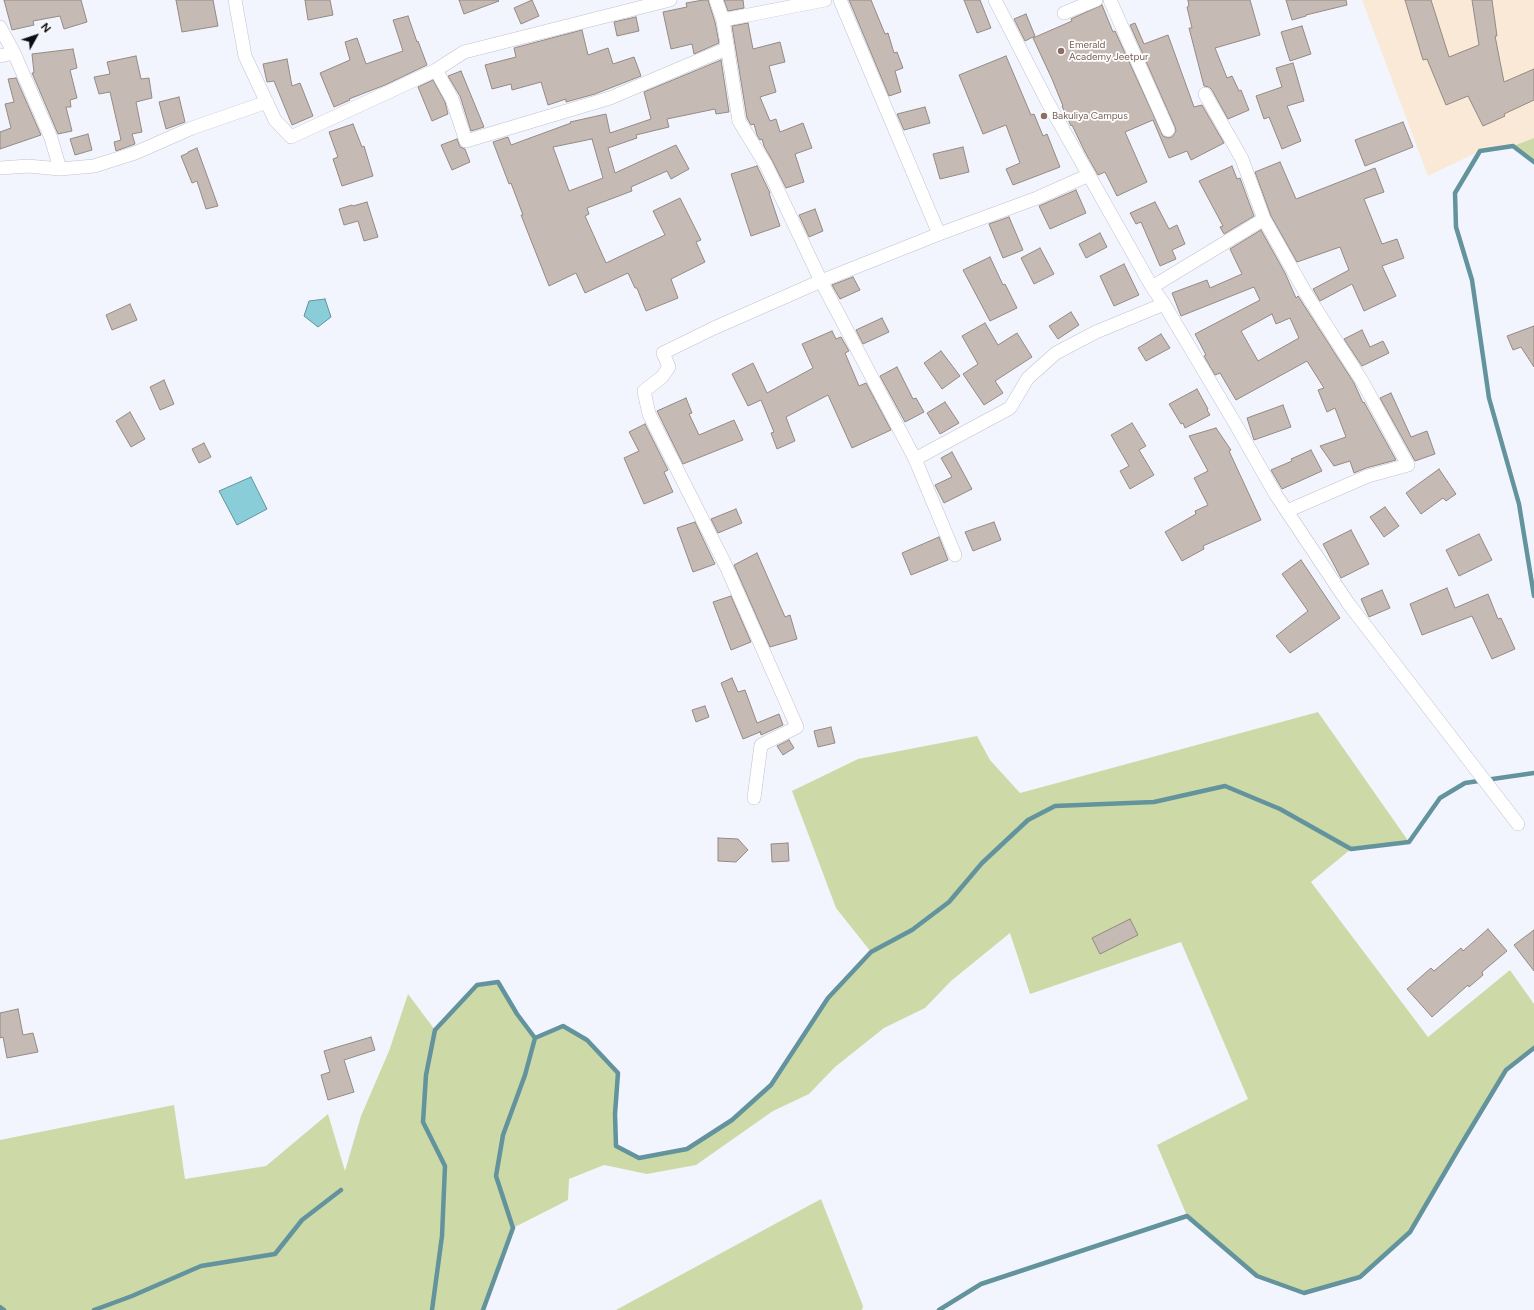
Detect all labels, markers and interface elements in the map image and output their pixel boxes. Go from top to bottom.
north arrow [16,16,56,56]
text: N [38,21,53,35]
place label: Emerald Academy Jeetpur [1069,39,1148,62]
marker: Emerald Academy Jeetpur [1056,46,1066,56]
place label: Bakuliya Campus [1052,110,1128,122]
marker: Bakuliya Campus [1039,111,1049,121]

